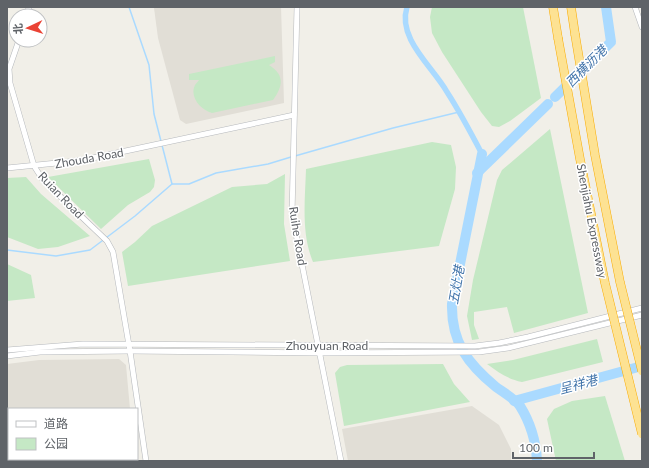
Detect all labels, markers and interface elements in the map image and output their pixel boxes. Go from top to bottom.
north arrow [8,8,48,48]
text: 北 [11,23,24,35]
water label: 西横沥港 [562,41,611,90]
street label: Zhouda Road [53,145,125,171]
street label: Shenjiahu Expressway [574,163,611,280]
street label: Ruian Road [35,168,87,222]
street label: Ruihe Road [286,205,310,267]
water label: 五灶港 [445,262,468,306]
street label: Zhouyuan Road [286,338,368,353]
water label: 呈祥港 [557,371,601,397]
legend [8,408,138,460]
text: 道路 [44,416,68,431]
scale bar [513,434,594,460]
text: 公园 [44,436,68,451]
text: 100 m [519,440,553,455]

